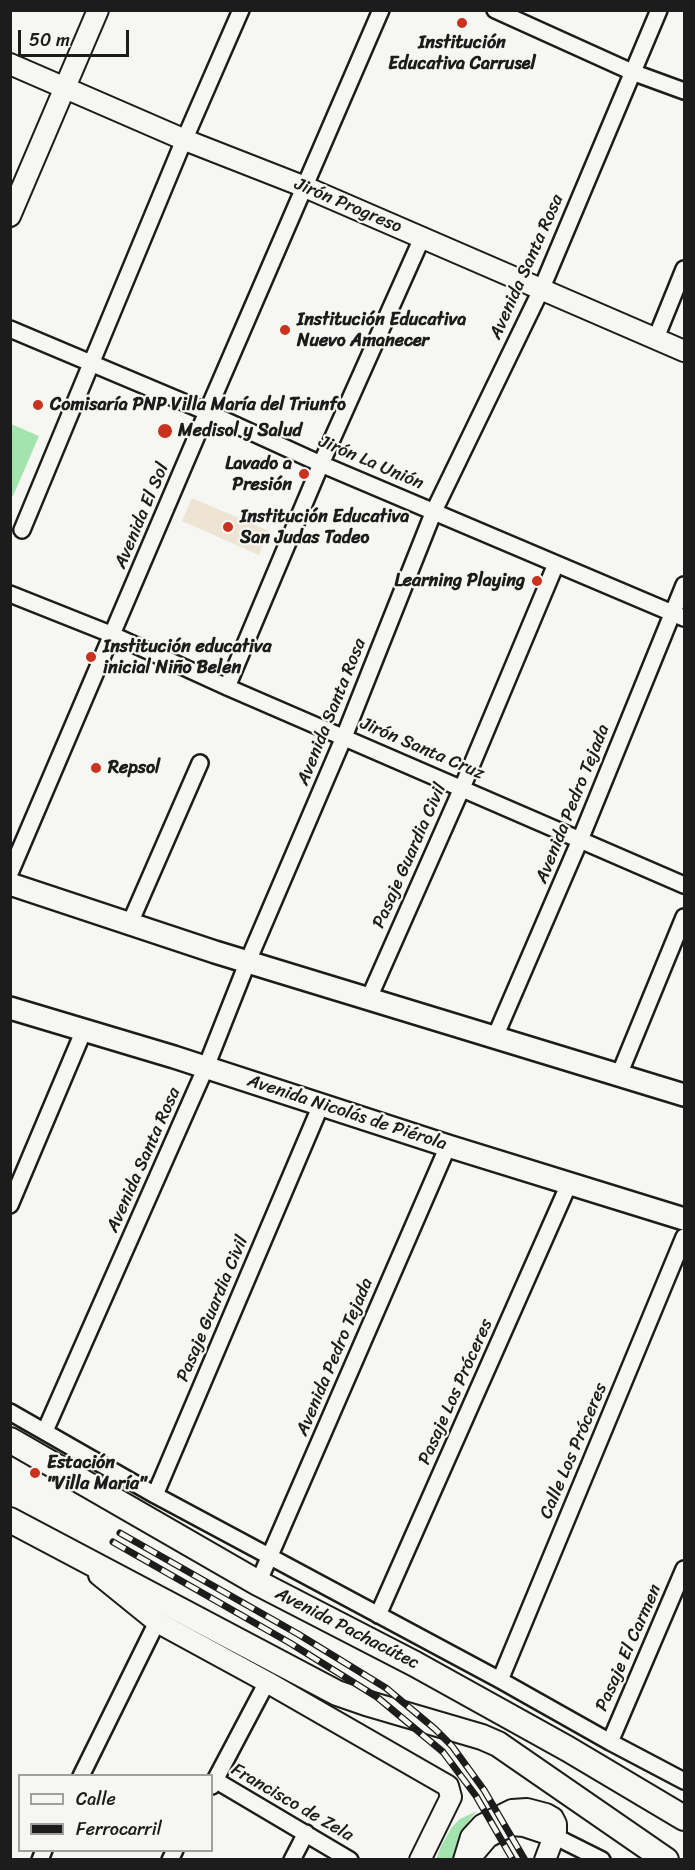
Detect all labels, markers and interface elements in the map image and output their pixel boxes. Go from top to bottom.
marker: Institución Educativa Carrusel [455,16,469,30]
scale bar [21,18,132,56]
text: 50 m [29,24,70,56]
place label: Institución Educativa Carrusel [388,32,536,74]
street label: Jirón Progreso [291,174,405,238]
street label: Avenida Santa Rosa [485,191,569,343]
place label: Institución Educativa Nuevo Amanecer [297,309,466,352]
marker: Institución Educativa Nuevo Amanecer [278,323,292,337]
place label: Comisaría PNP Villa María del Triunfo [50,394,346,416]
marker: Comisaría PNP Villa María del Triunfo [31,398,45,412]
place label: Medisol y Salud [178,420,302,442]
marker: Medisol y Salud [156,422,174,440]
street label: Jirón La Unión [315,431,427,495]
place label: Lavado a Presión [225,453,292,496]
street label: Avenida El Sol [110,460,174,572]
marker: Lavado a Presión [297,467,311,481]
place label: Institución Educativa San Judas Tadeo [240,506,409,548]
marker: Institución Educativa San Judas Tadeo [221,520,235,534]
place label: Learning Playing [395,570,525,592]
marker: Learning Playing [530,574,544,588]
street label: Avenida Santa Rosa [293,635,371,789]
place label: Institución educativa inicial Niño Belen [103,636,271,678]
marker: Institución educativa inicial Niño Belen [84,650,98,664]
street label: Jirón Santa Cruz [357,713,487,785]
street label: Avenida Pedro Tejada [531,722,615,886]
place label: Repsol [108,757,160,779]
marker: Repsol [89,761,103,775]
street label: Pasaje Guardia Civil [368,780,452,932]
street label: Avenida Nicolás de Piérola [245,1071,449,1155]
street label: Avenida Santa Rosa [102,1084,186,1236]
street label: Pasaje Guardia Civil [172,1233,254,1385]
street label: Avenida Pedro Tejada [292,1275,378,1439]
street label: Pasaje Los Próceres [414,1316,498,1468]
street label: Calle Los Próceres [536,1380,612,1522]
place label: Estación "Villa María" [47,1452,147,1494]
marker: Estación "Villa María" [28,1466,42,1480]
street label: Pasaje El Carmen [591,1581,667,1715]
street label: Avenida Pachacútec [271,1583,423,1675]
street label: Francisco de Zela [227,1759,357,1847]
legend [18,1774,213,1852]
text: Calle [76,1783,116,1815]
text: Ferrocarril [76,1813,162,1845]

